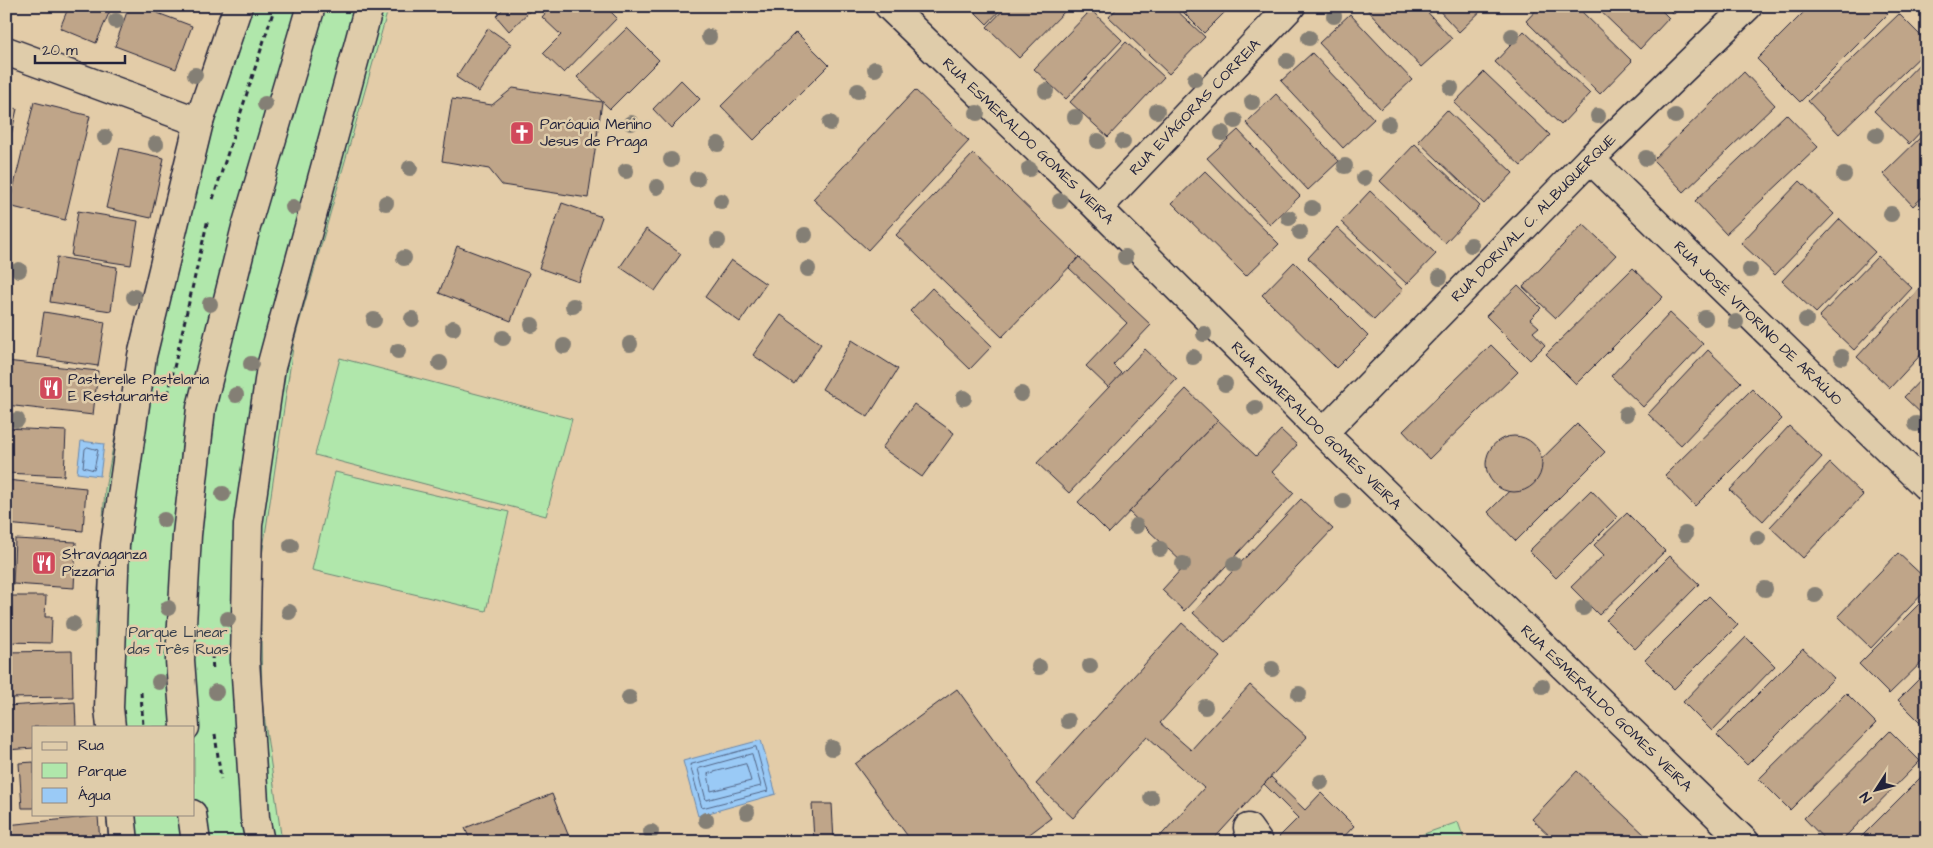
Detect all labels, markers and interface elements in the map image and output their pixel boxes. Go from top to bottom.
scale bar [35,32,125,64]
street label: RUA EVÁGORAS CORREIA [1125,34,1266,180]
text: 20 m [42,40,78,61]
street label: RUA ESMERALDO GOMES VIEIRA [938,53,1119,230]
place label: Paróquia Menino Jesus de Praga [540,114,652,153]
church icon: Paróquia Menino Jesus de Praga [509,120,535,146]
street label: RUA DORIVAL C. ALBUQUERQUE [1446,129,1621,307]
street label: RUA JOSÉ VITORINO DE ARAÚJO [1669,236,1847,410]
street label: RUA ESMERALDO GOMES VIEIRA [1226,337,1406,515]
place label: Pasterelle Pastelaria E Restaurante [68,369,210,407]
restaurant icon: Pasterelle Pastelaria E Restaurante [38,375,64,401]
place label: Stravaganza Pizzaria [62,544,147,582]
restaurant icon: Stravaganza Pizzaria [31,550,57,576]
street label: RUA ESMERALDO GOMES VIEIRA [1516,620,1697,797]
park label: Parque Linear das Três Ruas [127,622,229,660]
legend [32,726,195,816]
text: Rua [78,735,104,756]
text: Parque [78,761,127,782]
north arrow [1850,766,1900,816]
text: Água [78,785,111,807]
text: N [1855,787,1877,806]

